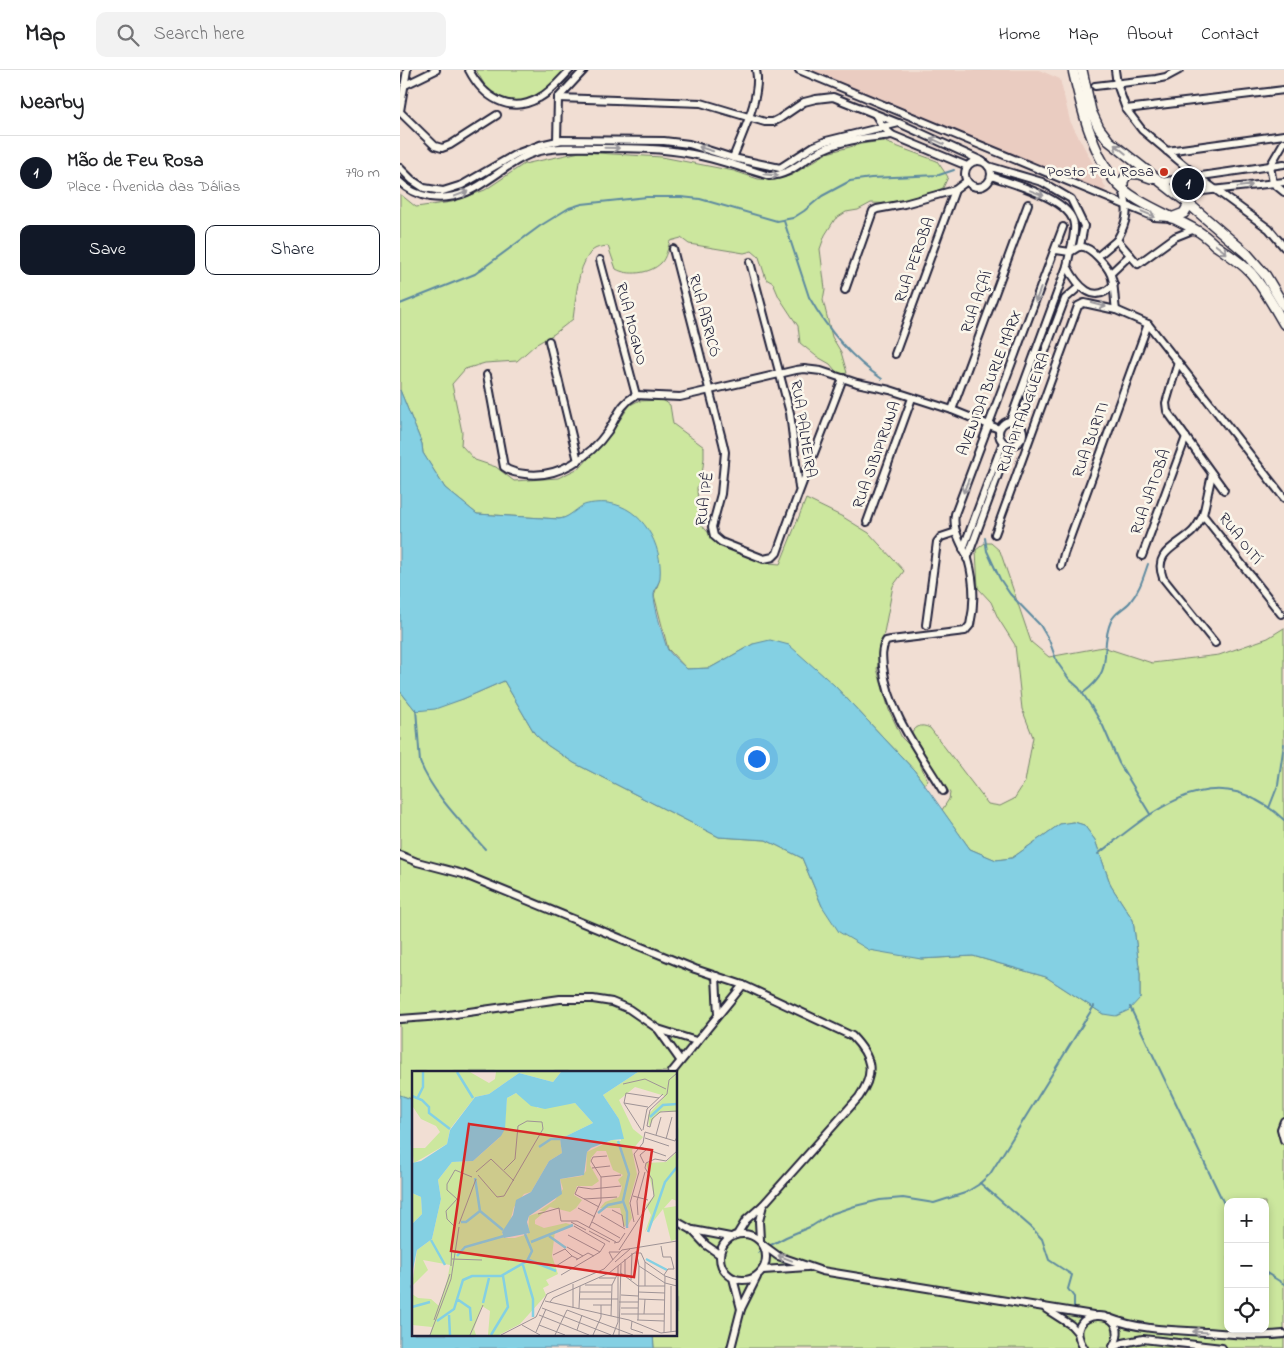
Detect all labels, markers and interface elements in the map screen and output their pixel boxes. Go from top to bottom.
search box [96,12,446,57]
text: Map [25,17,66,52]
icon: search [114,21,142,49]
text: Search here [154,21,245,48]
text: Home [999,22,1040,48]
text: Map [1068,22,1099,48]
text: About [1127,22,1173,48]
text: Contact [1201,22,1259,48]
text: Nearby [20,88,84,118]
one-way arrow [930,135,945,145]
one-way arrow [604,143,620,153]
one-way arrow [698,144,714,154]
one-way arrow [1113,144,1126,155]
text: Mão de Feu Rosa [67,148,203,175]
place label: Posto Feu Rosa [1047,160,1154,184]
text: 1 [33,161,39,185]
text: 790 m [345,161,380,185]
pin: 1 [1172,165,1204,203]
marker: Posto Feu Rosa [1158,166,1170,178]
one-way arrow [763,170,779,179]
text: Place · Avenida das Dálias [67,175,240,199]
one-way arrow [1237,181,1253,191]
one-way arrow [453,189,468,198]
one-way arrow [1028,189,1044,198]
one-way arrow [1140,210,1155,220]
street label: RUA PEROBA [888,214,942,306]
button: Save [20,225,195,275]
button: Share [205,225,380,275]
one-way arrow [1214,244,1228,254]
street label: RUA AÇAÍ [955,267,999,337]
street label: RUA ABRICÓ [681,272,727,360]
street label: RUA MOGNO [608,280,654,368]
one-way arrow [1033,287,1043,302]
one-way arrow [1090,301,1106,310]
street label: AVENIDA BURLE MARX [951,307,1029,459]
street label: RUA PITANGUEIRA [991,349,1057,477]
street label: RUA PALMEIRA [783,378,823,480]
street label: RUA SIBIPIRUNA [846,398,908,512]
street label: RUA BURITI [1066,399,1116,481]
street label: RUA JATOBÁ [1124,446,1178,538]
street label: RUA IPÊ [689,470,721,528]
one-way arrow [961,478,970,494]
street label: RUA OITÍ [1212,508,1268,570]
your location [744,746,770,772]
inset map [412,1071,678,1336]
map controls [1224,1198,1269,1333]
button: + [1224,1198,1269,1243]
button: − [1224,1243,1269,1288]
one-way arrow [778,1253,794,1262]
button: locate [1224,1288,1269,1333]
one-way arrow [1193,1327,1209,1336]

